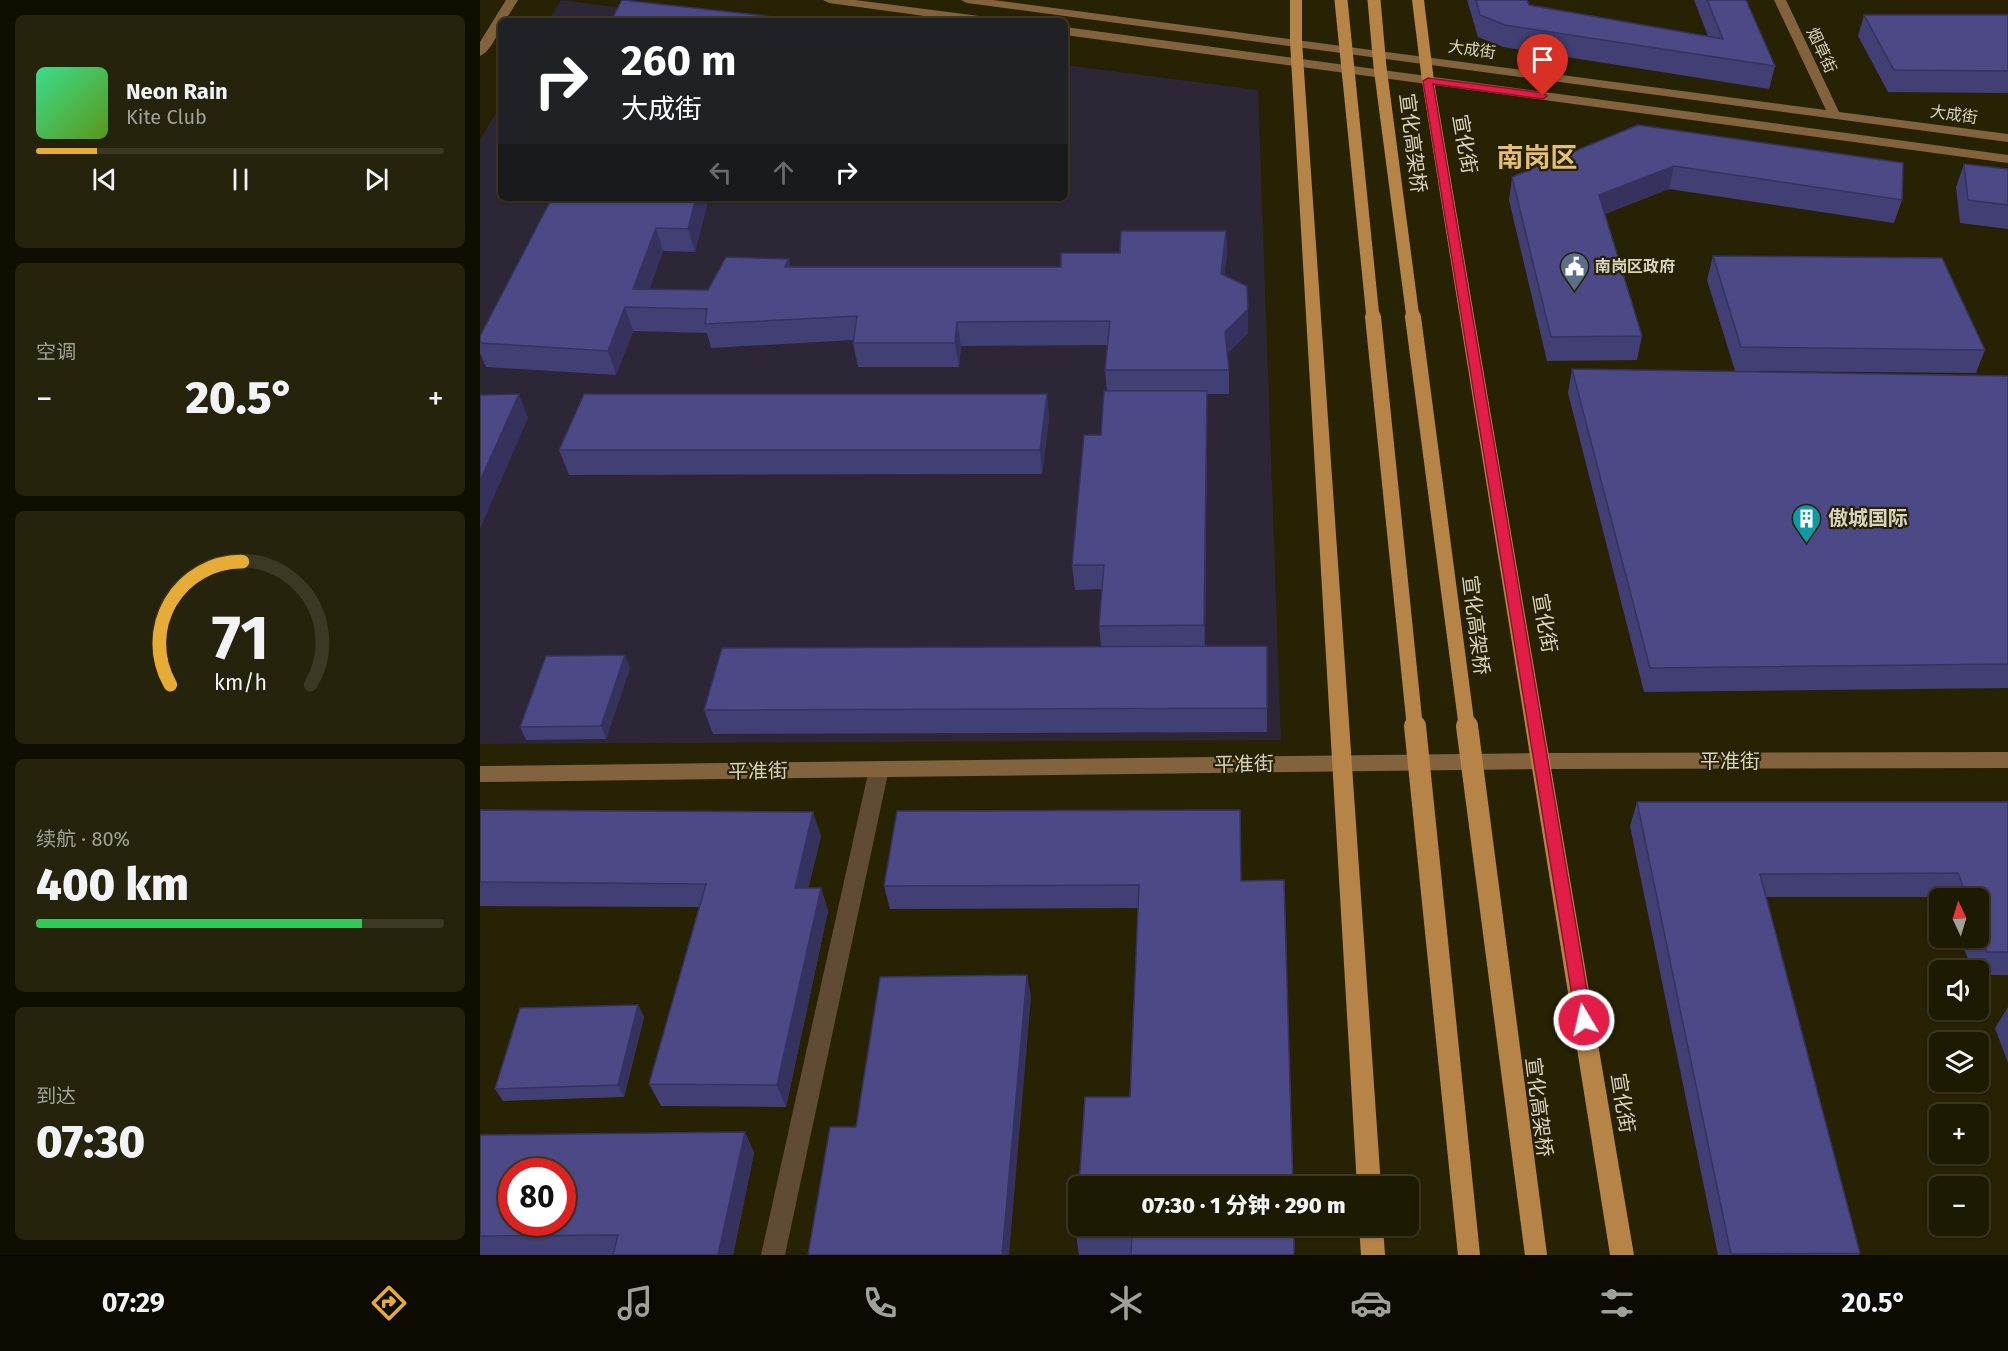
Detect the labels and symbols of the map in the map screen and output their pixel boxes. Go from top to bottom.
street label: 烟草街 [1803,24,1840,76]
pin [1517,34,1568,96]
street label: 大成街 [1447,37,1497,62]
street label: 宣化高架桥 [1395,92,1431,194]
street label: 大成街 [1929,102,1979,127]
street label: 宣化街 [1448,112,1482,176]
district label: 南岗区 [1497,142,1578,174]
public building icon: 南岗区政府 [1558,250,1590,292]
place label: 南岗区政府 [1595,257,1675,276]
building icon: 傲城国际 [1791,502,1823,544]
place label: 傲城国际 [1828,506,1908,530]
street label: 宣化高架桥 [1458,574,1494,676]
street label: 宣化街 [1528,591,1562,655]
street label: 平准街 [1700,749,1760,773]
street label: 平准街 [1214,751,1274,777]
street label: 平准街 [728,758,788,784]
north arrow [1929,888,1989,948]
position arrow [1552,988,1616,1052]
street label: 宣化高架桥 [1521,1056,1557,1158]
street label: 宣化街 [1606,1071,1640,1135]
speed limit sign: 80 [498,1158,576,1236]

